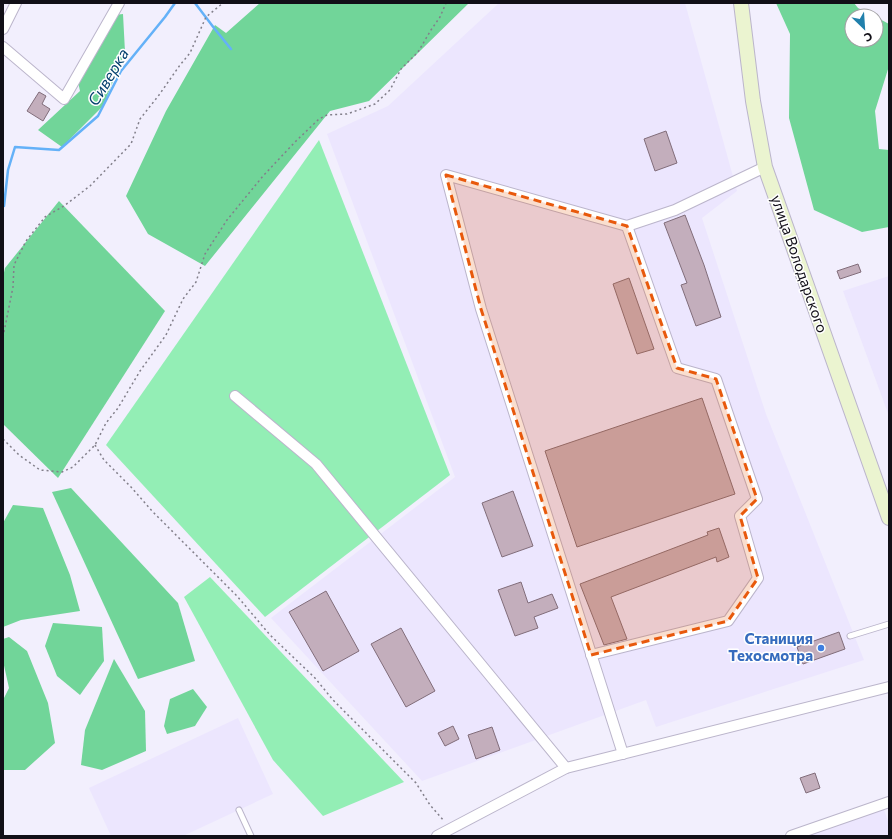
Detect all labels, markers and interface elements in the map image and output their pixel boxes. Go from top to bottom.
north arrow [844,8,884,48]
text: С [862,30,875,45]
water label: Сиверка [83,45,132,109]
street label: улица Володарского [768,192,832,335]
place label: Станиция Техосмотра [728,629,813,664]
marker: Станиция Техосмотра [816,643,826,653]

